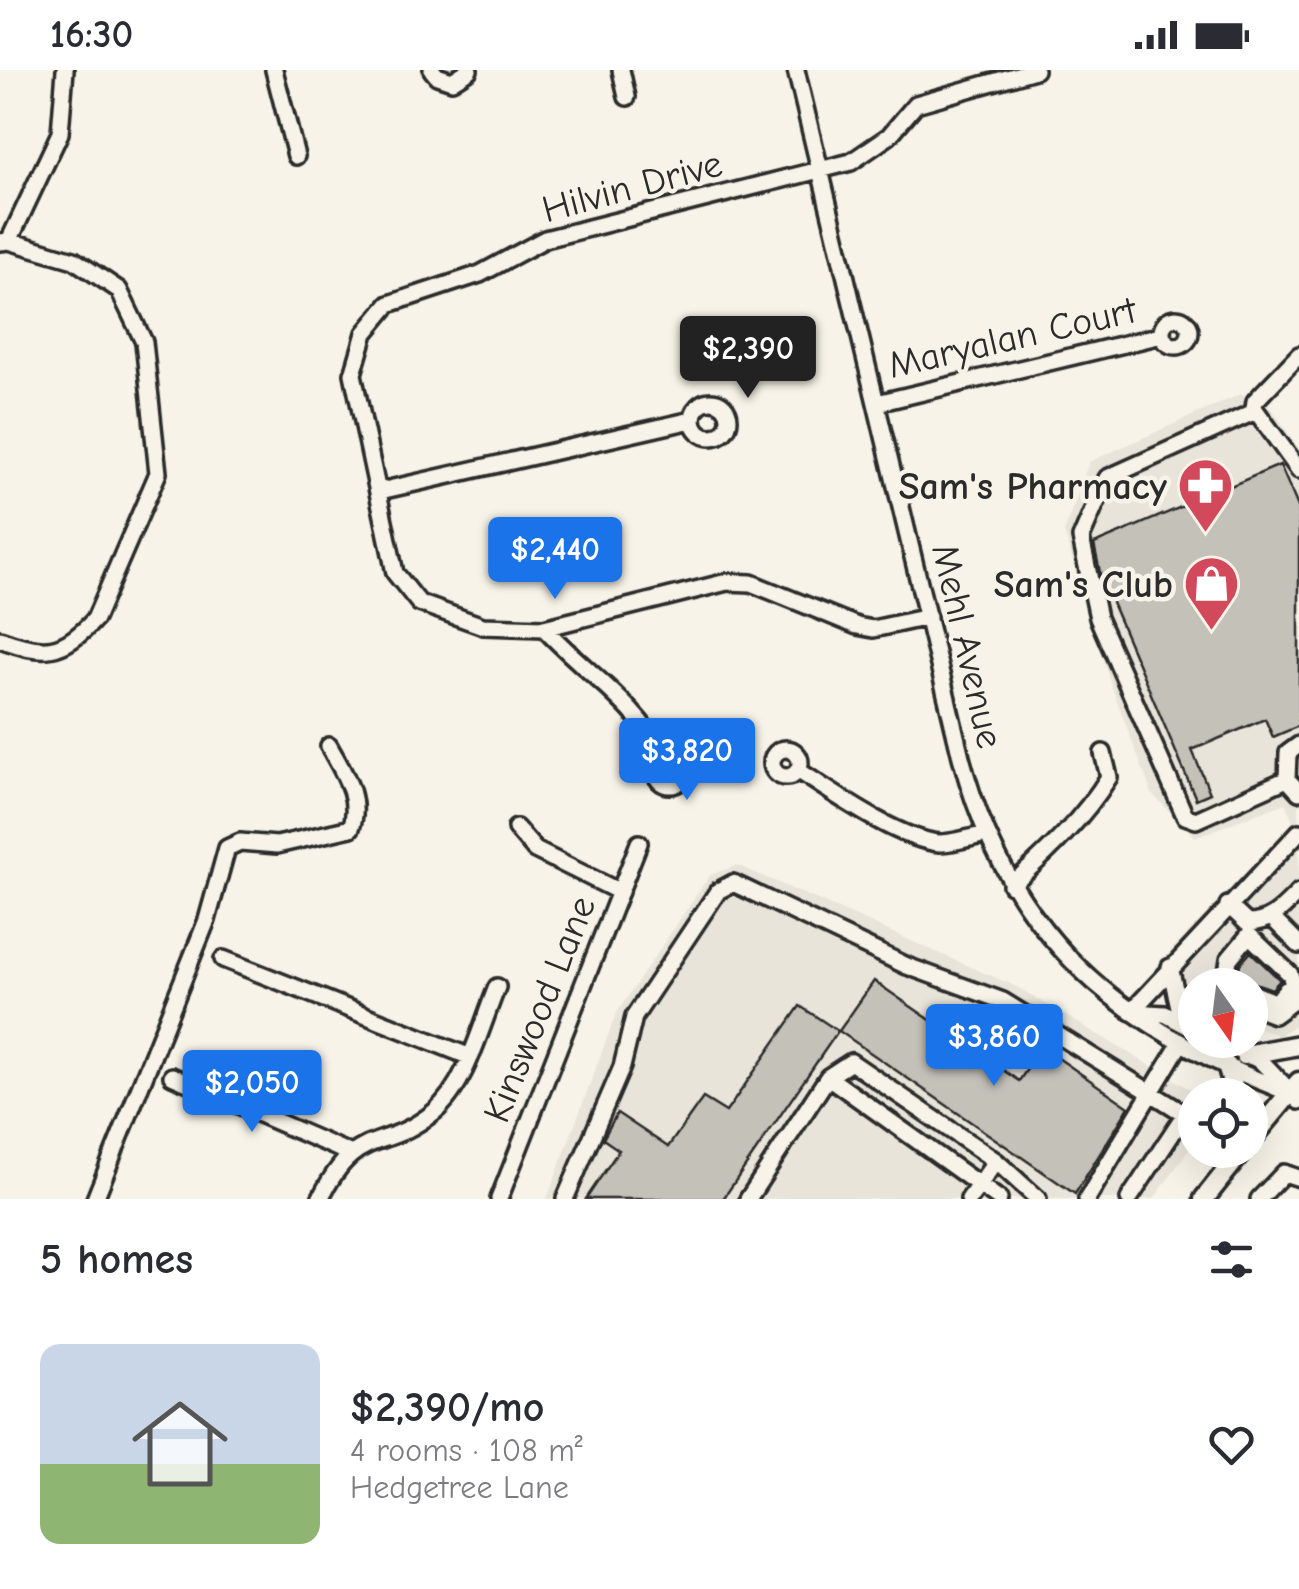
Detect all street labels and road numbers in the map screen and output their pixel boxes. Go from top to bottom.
street label: Hilvin Drive [537,142,727,232]
street label: Maryalan Court [884,288,1142,388]
street label: Mehl Avenue [922,540,1012,753]
street label: Kinswood Lane [475,890,605,1129]

